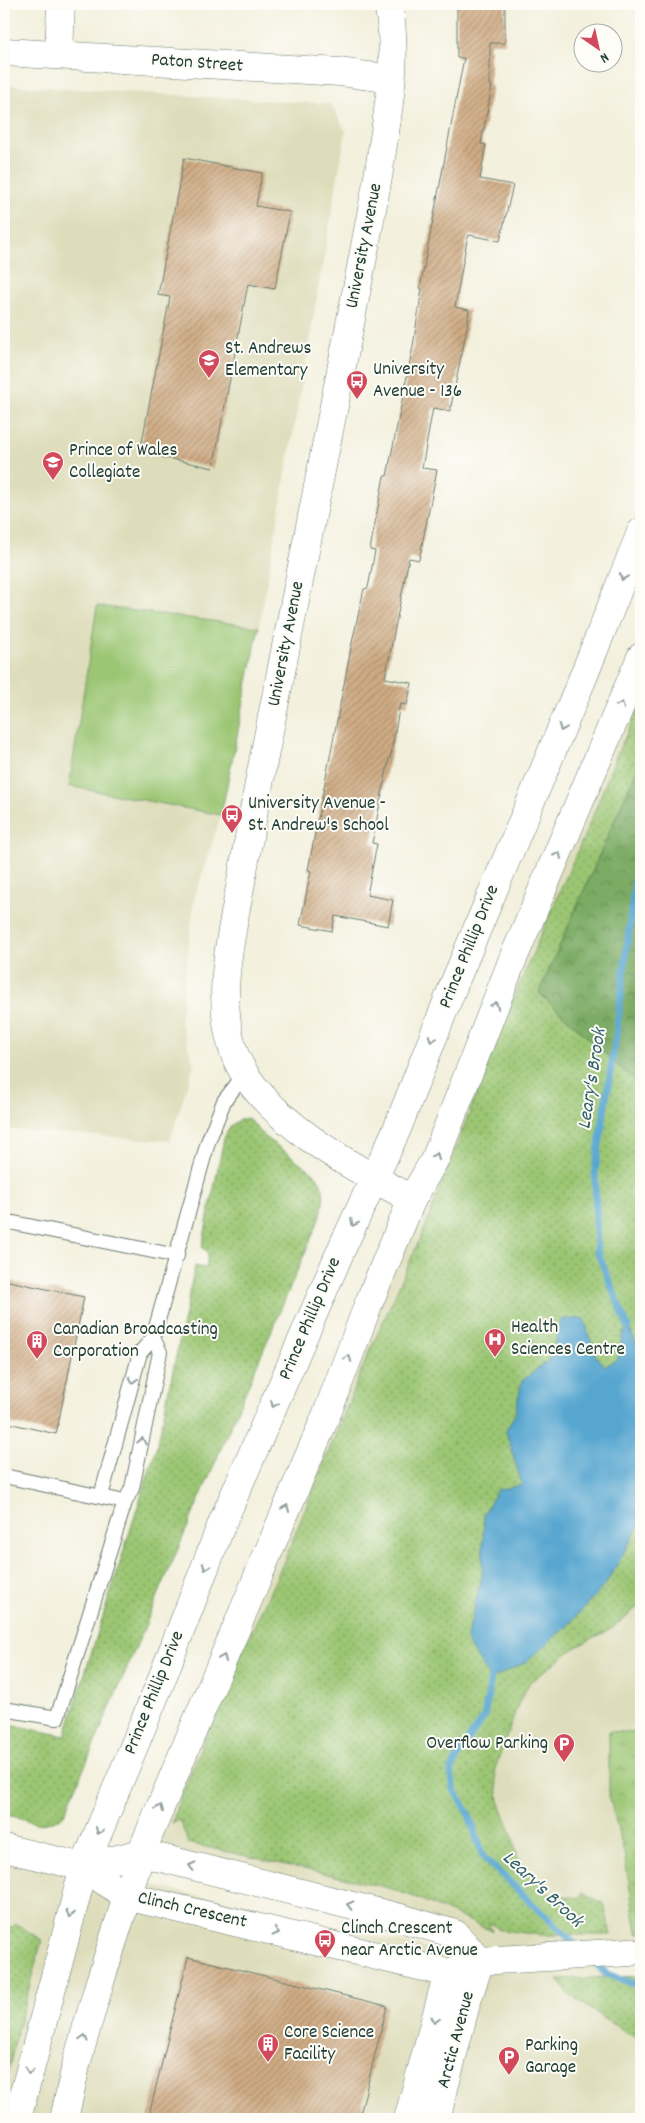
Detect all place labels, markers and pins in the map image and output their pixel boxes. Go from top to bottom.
place label: St. Andrews Elementary [225,336,312,385]
school or university icon: St. Andrews Elementary [197,348,221,379]
place label: University Avenue - 136 [373,357,462,406]
bus stop icon: University Avenue - 136 [345,369,369,400]
place label: Prince of Wales Collegiate [69,438,177,487]
school or university icon: Prince of Wales Collegiate [41,450,65,481]
place label: University Avenue - St. Andrew's School [248,791,389,840]
bus stop icon: University Avenue - St. Andrew's School [220,803,244,834]
place label: Health Sciences Centre [511,1315,625,1364]
place label: Canadian Broadcasting Corporation [53,1317,218,1366]
hospital icon: Health Sciences Centre [483,1327,507,1358]
building icon: Canadian Broadcasting Corporation [25,1329,49,1360]
place label: Overflow Parking [426,1731,548,1758]
parking icon: Overflow Parking [552,1732,576,1763]
place label: Clinch Crescent near Arctic Avenue [341,1916,478,1965]
bus stop icon: Clinch Crescent near Arctic Avenue [313,1928,337,1959]
place label: Core Science Facility [284,2020,374,2069]
building icon: Core Science Facility [256,2032,280,2063]
place label: Parking Garage [525,2033,578,2082]
parking icon: Parking Garage [497,2045,521,2076]

